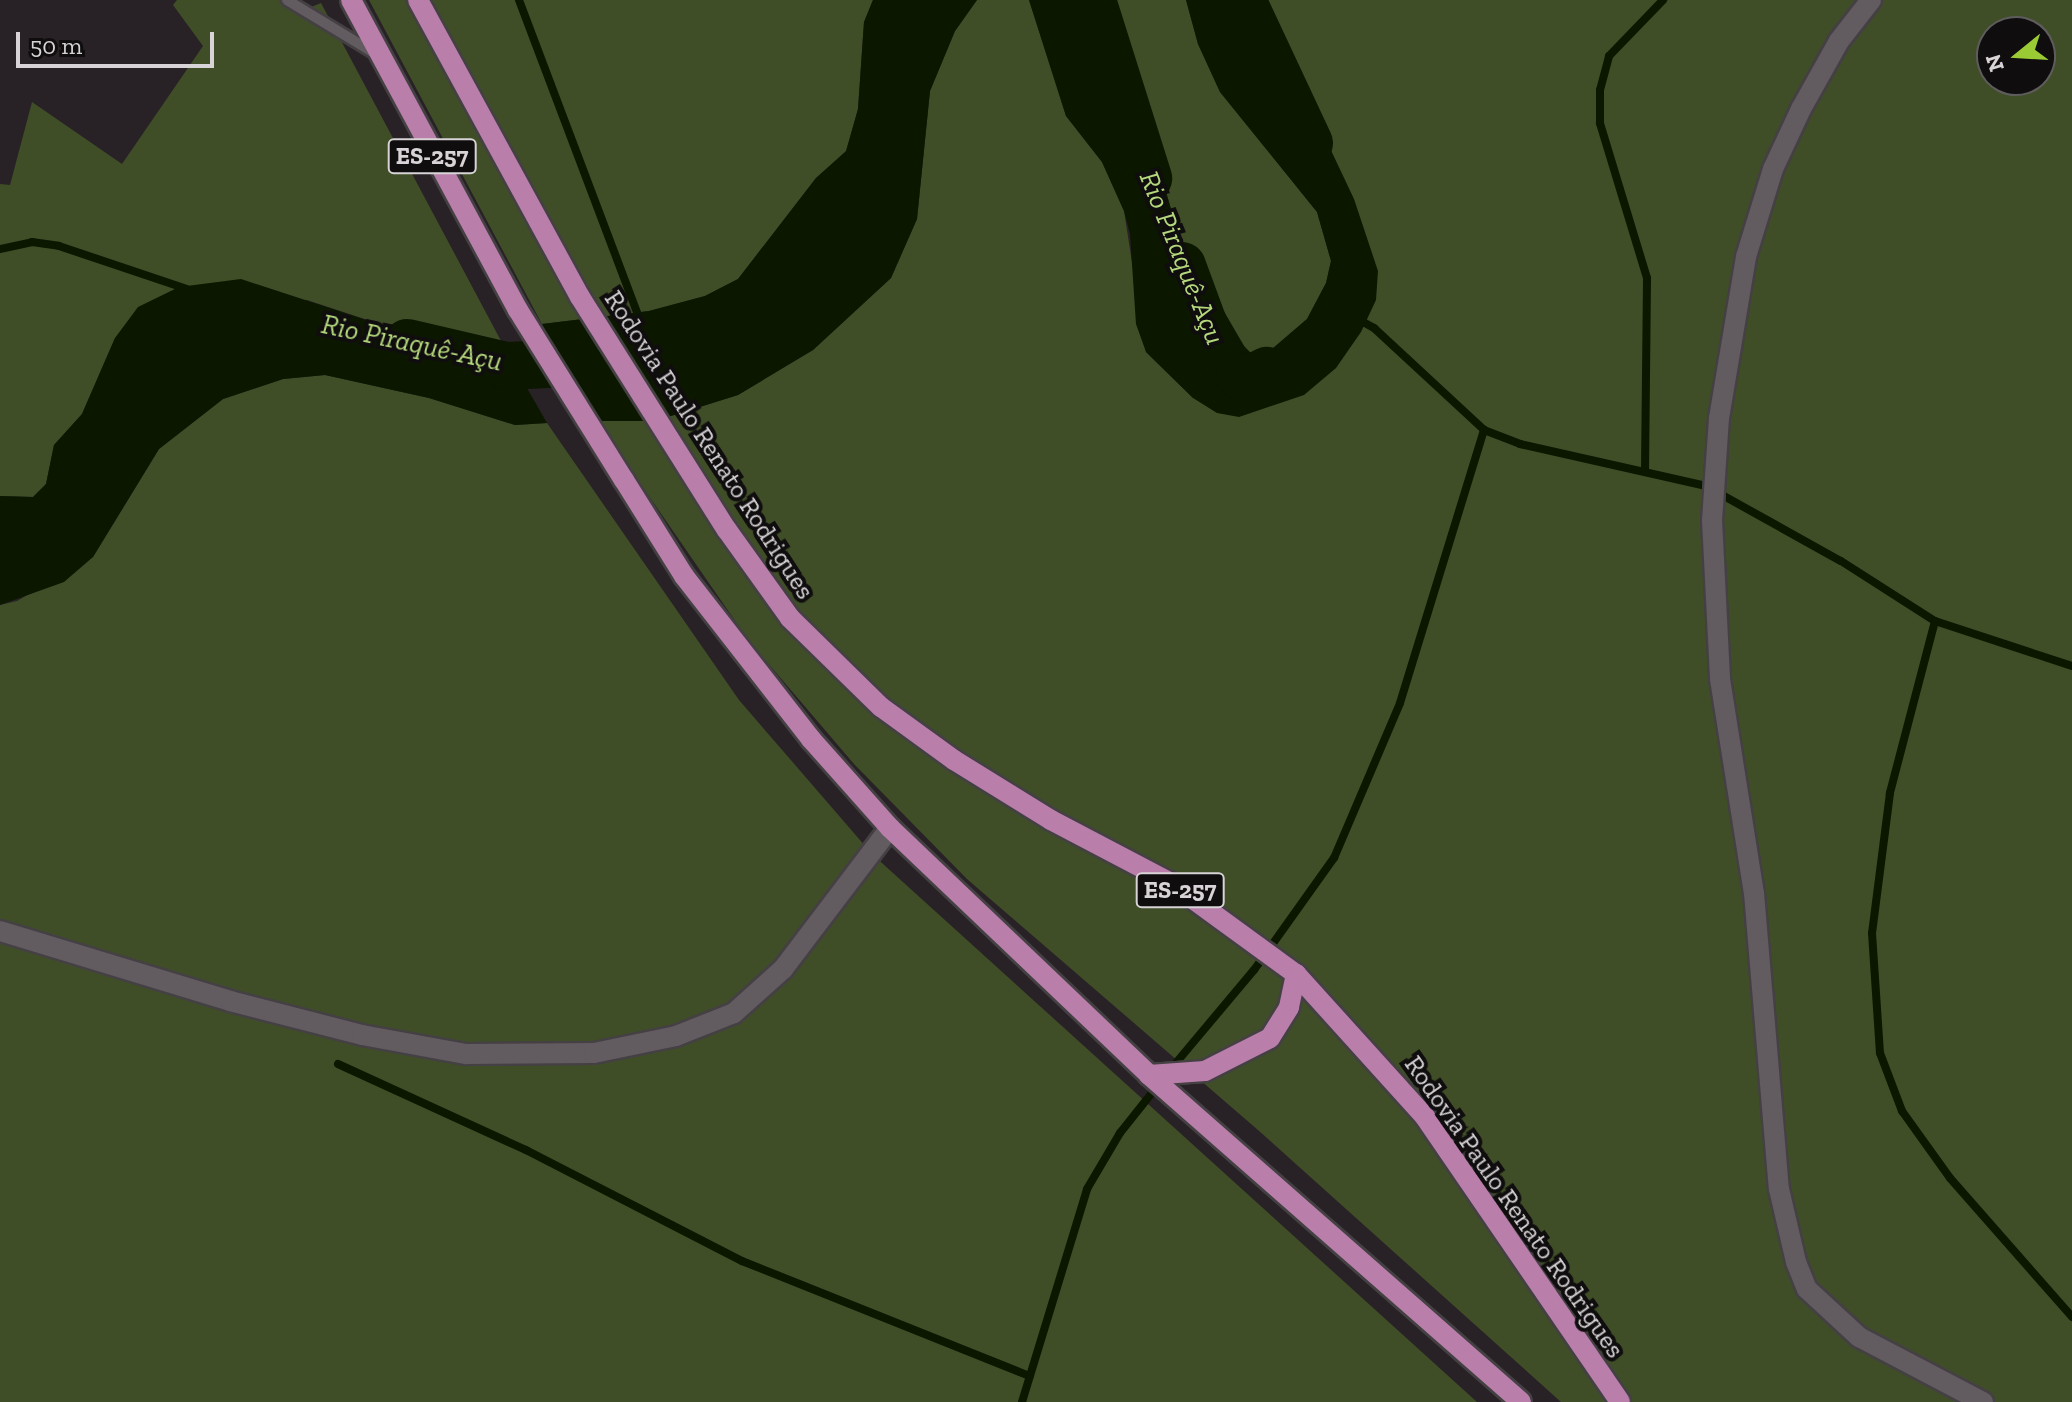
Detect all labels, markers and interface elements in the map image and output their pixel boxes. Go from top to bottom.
scale bar [20,16,218,66]
north arrow [1976,16,2056,96]
text: 50 m [30,31,82,60]
text: N [1979,51,2010,75]
road number: ES-257 [386,136,478,176]
water label: Rio Piraquê-Açu [1132,166,1232,350]
street label: Rodovia Paulo Renato Rodrigues [597,285,821,605]
water label: Rio Piraquê-Açu [319,307,505,379]
road number: ES-257 [1134,870,1226,910]
street label: Rodovia Paulo Renato Rodrigues [1398,1050,1630,1364]

